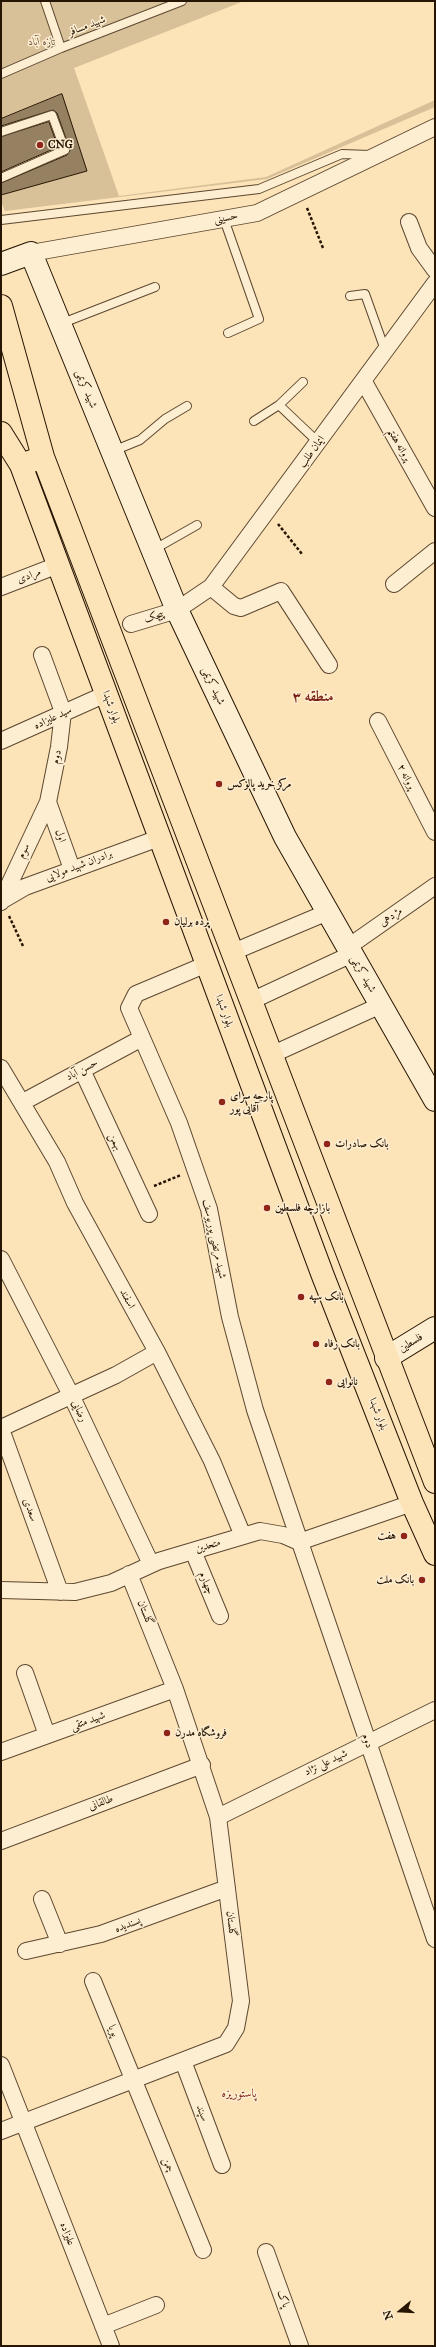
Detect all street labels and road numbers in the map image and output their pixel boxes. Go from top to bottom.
street label: شهید مسافر [66,13,108,39]
street label: حسینی [213,209,239,227]
street label: شهید کریمی [72,368,100,410]
street label: پروانه هفتم [384,426,414,464]
street label: ایمان طلب [296,433,328,471]
street label: مرادی [15,565,43,587]
street label: پیچک [143,608,165,626]
street label: شهید کریمی [198,665,228,707]
street label: بلوار شهدا [99,689,123,725]
street label: سید علیزاده [32,703,74,733]
street label: دوم [49,749,65,765]
street label: پروانه ۲ [394,762,418,792]
street label: اول [52,827,68,845]
street label: سوم [15,841,33,861]
street label: برادران شهید مولایی [44,847,114,885]
street label: مژدهی [377,904,405,930]
street label: شهید کریمی [347,953,379,995]
street label: بلوار شهدا [212,993,236,1029]
street label: حسن آباد [64,1056,100,1084]
street label: بهمن [105,1131,125,1153]
street label: شهید مرتضی پوریوسف [199,1198,229,1280]
street label: اسفند [116,1287,138,1311]
street label: فلسطین [396,1330,426,1356]
street label: بلوار شهدا [366,1396,390,1432]
street label: رضایی [68,1398,90,1424]
street label: سعدی [20,1497,40,1523]
street label: متحدین [194,1536,222,1556]
street label: چهارم [196,1570,216,1596]
street label: گلستان [134,1598,156,1628]
street label: شهید متقی [69,1709,107,1733]
street label: دوم [358,1732,376,1750]
street label: شهید علی نژاد [302,1747,350,1779]
street label: طالقانی [87,1792,115,1814]
street label: گلستان [223,1910,239,1938]
street label: پسندیده [113,1914,143,1936]
street label: پویا [105,2023,121,2039]
street label: سپند [193,2103,211,2123]
street label: چمن [159,2156,177,2174]
street label: علیزاده [57,2220,77,2248]
street label: پاک [274,2288,292,2310]

